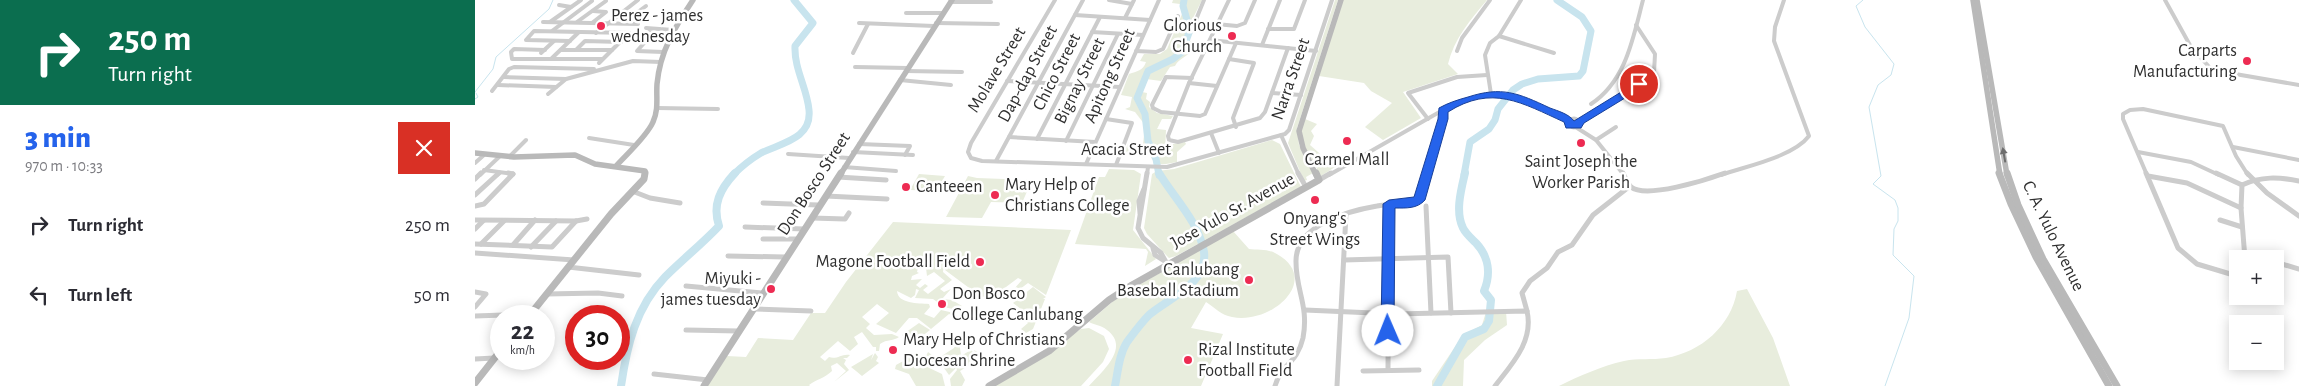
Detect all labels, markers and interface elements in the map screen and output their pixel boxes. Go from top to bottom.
place label: Perez - james wednesday [611,7,703,46]
place label: Glorious Church [1163,17,1222,56]
icon: right [25,20,90,85]
marker: Perez - james wednesday [595,20,607,32]
text: 250 m [108,22,191,57]
street label: Dap-dap Street [995,22,1061,125]
street label: Molave Street [965,24,1030,116]
street label: Apitong Street [1081,26,1139,126]
street label: Chico Street [1030,30,1084,114]
marker: Glorious Church [1226,30,1238,42]
street label: Bignay Street [1051,35,1109,127]
street label: Narra Street [1269,36,1313,122]
place label: Carparts Manufacturing [2133,42,2237,81]
marker: Carparts Manufacturing [2241,55,2253,67]
text: Turn right [108,63,192,85]
pin [1618,63,1660,105]
icon: arrive [1625,70,1653,98]
button: close [398,122,450,174]
text: 3 min [25,123,91,153]
street label: Don Bosco Street [774,129,854,239]
marker: Carmel Mall [1341,135,1353,147]
marker: Saint Joseph the Worker Parish [1575,137,1587,149]
street label: Acacia Street [1081,141,1171,159]
one-way arrow [2000,146,2008,162]
place label: Carmel Mall [1305,151,1389,169]
place label: Saint Joseph the Worker Parish [1525,153,1637,192]
text: 970 m · 10:33 [25,158,103,174]
street label: Jose Yulo Sr. Avenue [1168,170,1298,252]
place label: Mary Help of Christians College [1005,176,1129,215]
place label: Canteeen [916,178,982,196]
street label: C. A. Yulo Avenue [2019,178,2087,294]
marker: Canteeen [900,181,912,193]
marker: Mary Help of Christians College [989,189,1001,201]
marker: Onyang's Street Wings [1309,194,1321,206]
place label: Onyang's Street Wings [1270,210,1360,249]
icon: right [25,211,53,239]
text: Turn right [68,216,143,235]
text: 250 m [405,216,450,235]
map controls [2229,250,2284,370]
button: + [2229,250,2284,305]
place label: Magone Football Field [815,253,970,271]
marker: Magone Football Field [974,256,986,268]
place label: Canlubang Baseball Stadium [1117,261,1239,300]
place label: Miyuki - james tuesday [661,270,761,309]
marker: Canlubang Baseball Stadium [1243,274,1255,286]
icon: left [25,281,53,309]
marker: Miyuki - james tuesday [765,283,777,295]
place label: Don Bosco College Canlubang [952,285,1083,324]
text: Turn left [68,286,132,305]
text: 50 m [414,286,450,305]
marker: Don Bosco College Canlubang [936,298,948,310]
position arrow [1361,304,1413,356]
speed limit sign: 30 [565,305,630,370]
button: − [2229,315,2284,370]
text: 22 [511,319,534,344]
place label: Mary Help of Christians Diocesan Shrine [903,331,1065,370]
place label: Rizal Institute Football Field [1198,341,1295,380]
text: km/h [510,344,535,356]
marker: Mary Help of Christians Diocesan Shrine [887,344,899,356]
marker: Rizal Institute Football Field [1182,354,1194,366]

